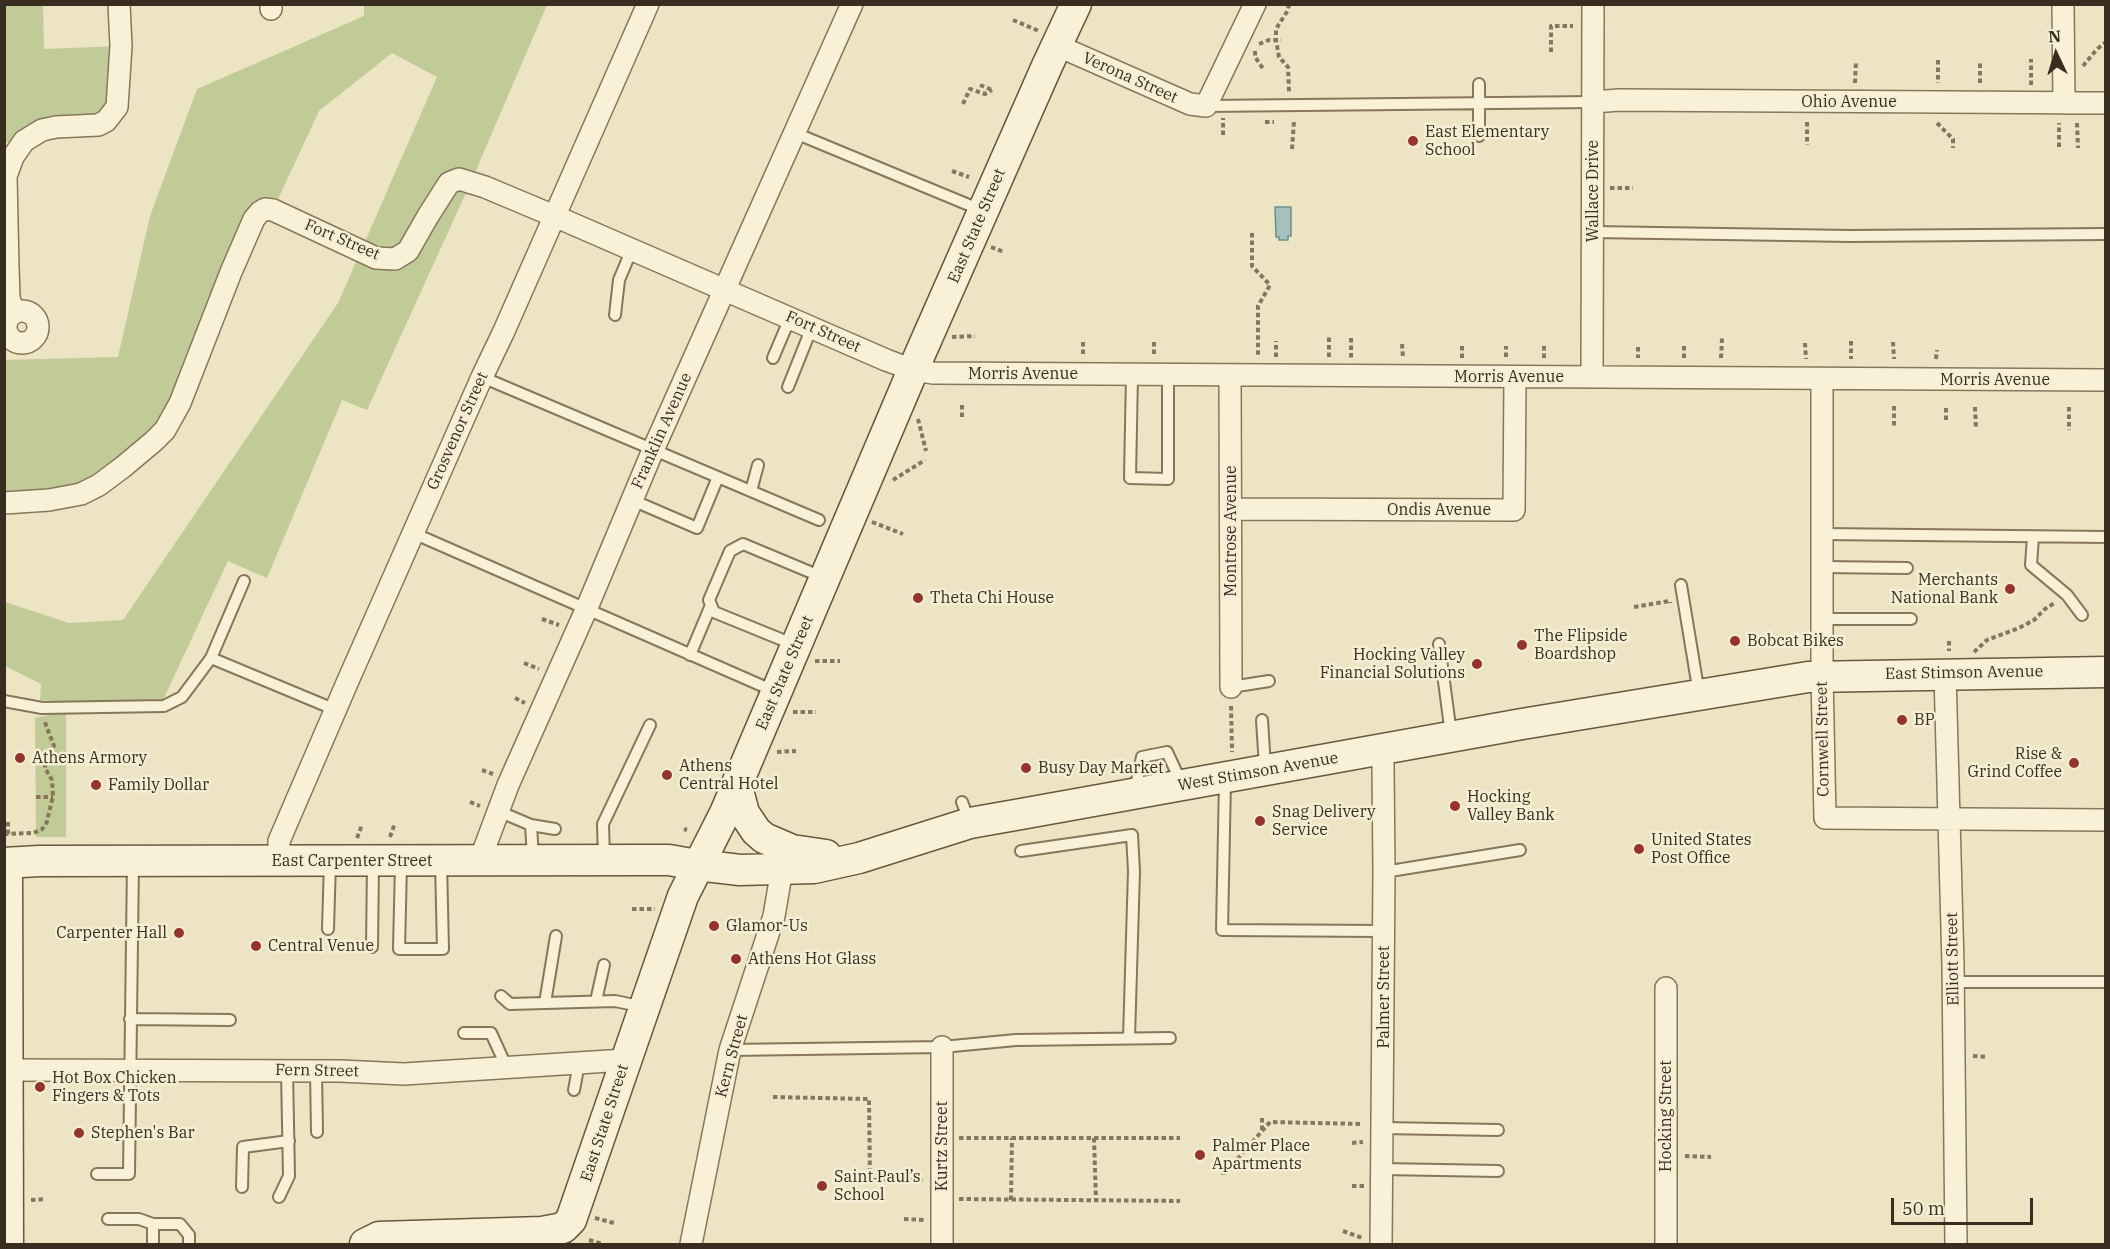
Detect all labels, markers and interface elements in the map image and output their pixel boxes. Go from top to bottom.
north arrow [2026,24,2086,84]
text: N [2048,26,2062,46]
street label: Verona Street [1079,48,1181,108]
street label: Ohio Avenue [1801,92,1897,112]
place label: East Elementary School [1425,122,1549,160]
marker: East Elementary School [1406,134,1420,148]
street label: Wallace Drive [1583,140,1603,242]
street label: East State Street [944,166,1010,286]
street label: Fort Street [301,216,383,264]
street label: Fort Street [783,307,863,357]
street label: Morris Avenue [968,364,1078,384]
street label: Morris Avenue [1454,367,1564,387]
street label: Grosvenor Street [423,369,493,493]
street label: Franklin Avenue [628,370,696,492]
street label: Morris Avenue [1940,370,2050,390]
street label: Montrose Avenue [1221,465,1241,597]
street label: Ondis Avenue [1387,500,1491,520]
place label: Merchants National Bank [1891,570,1998,608]
marker: Merchants National Bank [2003,582,2017,596]
place label: Theta Chi House [930,588,1054,608]
marker: Theta Chi House [911,591,925,605]
street label: East State Street [752,613,818,733]
place label: The Flipside Boardshop [1534,626,1628,664]
place label: Bobcat Bikes [1747,631,1844,651]
marker: Bobcat Bikes [1728,634,1742,648]
marker: The Flipside Boardshop [1515,638,1529,652]
place label: Hocking Valley Financial Solutions [1320,645,1465,683]
marker: Hocking Valley Financial Solutions [1470,657,1484,671]
street label: East Stimson Avenue [1885,662,2043,684]
street label: Cornwell Street [1812,681,1834,797]
place label: BP [1914,710,1935,730]
marker: BP [1895,713,1909,727]
place label: Rise & Grind Coffee [1968,744,2062,782]
place label: Athens Armory [32,748,147,768]
street label: West Stimson Avenue [1176,748,1340,796]
marker: Athens Armory [13,751,27,765]
place label: Athens Central Hotel [679,756,779,794]
marker: Rise & Grind Coffee [2067,756,2081,770]
place label: Busy Day Market [1038,758,1164,778]
marker: Busy Day Market [1019,761,1033,775]
marker: Athens Central Hotel [660,768,674,782]
place label: Family Dollar [108,775,209,795]
marker: Family Dollar [89,778,103,792]
place label: Hocking Valley Bank [1467,787,1555,825]
marker: Hocking Valley Bank [1448,799,1462,813]
place label: Snag Delivery Service [1272,802,1375,840]
marker: Snag Delivery Service [1253,814,1267,828]
place label: United States Post Office [1651,830,1752,868]
marker: United States Post Office [1632,842,1646,856]
street label: East Carpenter Street [272,851,432,871]
street label: Elliott Street [1943,912,1963,1006]
place label: Glamor-Us [726,916,808,936]
marker: Glamor-Us [707,919,721,933]
place label: Carpenter Hall [56,923,167,943]
marker: Carpenter Hall [172,926,186,940]
place label: Central Venue [268,936,374,956]
marker: Central Venue [249,939,263,953]
street label: Palmer Street [1374,946,1394,1048]
place label: Athens Hot Glass [748,949,876,969]
marker: Athens Hot Glass [729,952,743,966]
street label: Kern Street [712,1012,752,1100]
street label: Hocking Street [1656,1060,1676,1172]
street label: Fern Street [275,1061,359,1081]
street label: East State Street [577,1062,633,1184]
place label: Hot Box Chicken Fingers & Tots [52,1068,177,1106]
marker: Hot Box Chicken Fingers & Tots [33,1080,47,1094]
street label: Kurtz Street [932,1101,952,1191]
place label: Stephen's Bar [91,1123,195,1143]
marker: Stephen's Bar [72,1126,86,1140]
place label: Palmer Place Apartments [1212,1136,1310,1174]
marker: Palmer Place Apartments [1193,1148,1207,1162]
place label: Saint Paul’s School [834,1167,921,1205]
marker: Saint Paul’s School [815,1179,829,1193]
scale bar [1894,1186,2036,1224]
text: 50 m [1902,1197,1945,1220]

